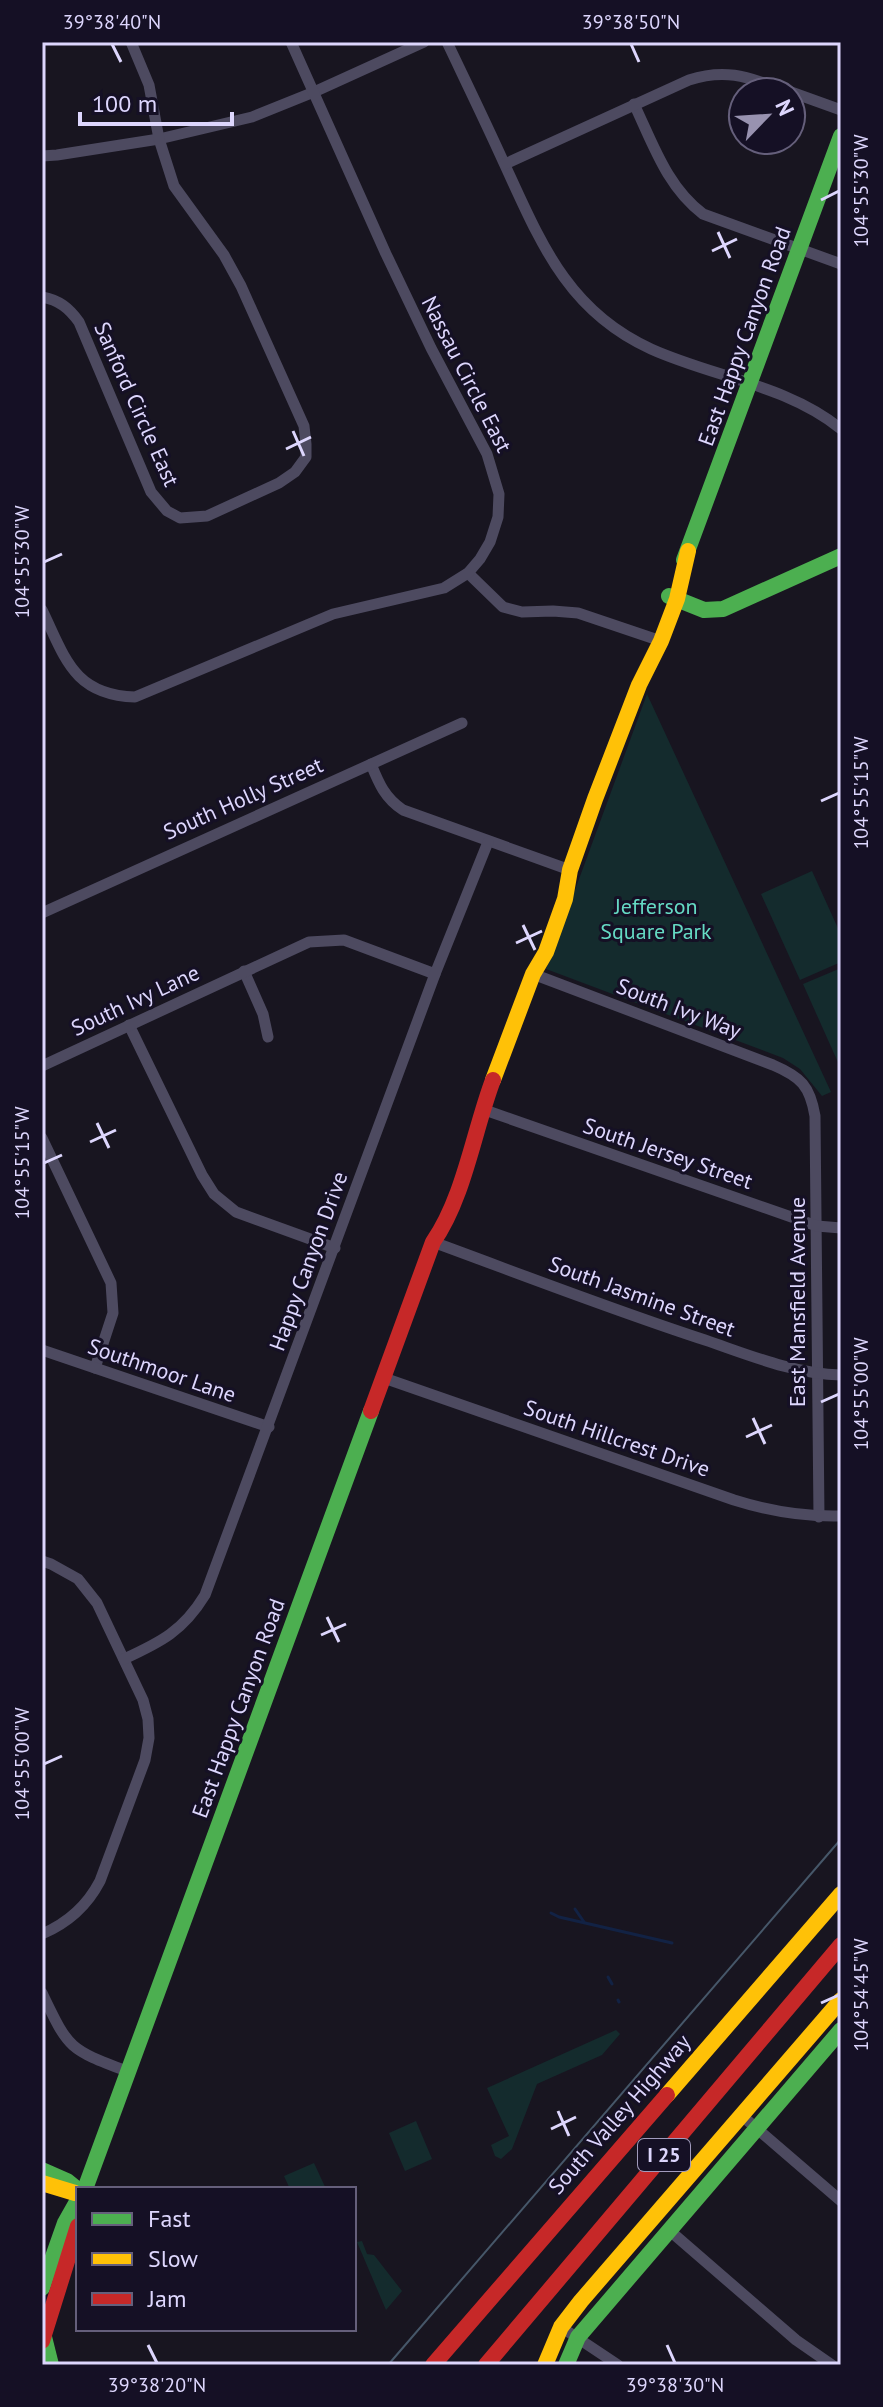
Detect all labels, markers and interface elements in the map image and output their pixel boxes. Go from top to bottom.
text: 39°38'40"N [63,9,161,35]
text: 39°38'50"N [582,9,680,35]
scale bar [80,76,232,126]
north arrow [727,76,807,156]
text: 100 m [92,88,157,119]
text: N [769,95,801,120]
text: 104°55'30"W [848,134,874,248]
street label: East Happy Canyon Road [691,223,797,449]
street label: Nassau Circle East [416,291,519,457]
street label: Sanford Circle East [88,317,186,491]
text: 104°55'30"W [9,505,35,619]
text: 104°55'15"W [848,736,874,850]
street label: South Holly Street [159,750,328,846]
park label: Jefferson Square Park [600,892,712,945]
street label: South Ivy Lane [66,958,204,1042]
street label: South Ivy Way [613,971,746,1045]
text: 104°55'15"W [9,1106,35,1220]
street label: South Jersey Street [580,1111,757,1195]
street label: Happy Canyon Drive [263,1168,353,1354]
street label: East Mansfield Avenue [783,1197,811,1407]
street label: South Jasmine Street [545,1249,740,1343]
street label: Southmoor Lane [84,1332,240,1408]
text: 104°55'00"W [848,1337,874,1451]
street label: South Hillcrest Drive [520,1393,714,1483]
street label: East Happy Canyon Road [185,1595,291,1821]
text: 104°55'00"W [9,1707,35,1821]
text: 104°54'45"W [848,1938,874,2052]
street label: South Valley Highway [542,2028,697,2200]
road number: I 25 [638,2139,690,2171]
legend [76,2187,356,2331]
text: Fast [148,2203,191,2234]
text: Slow [148,2243,198,2274]
text: Jam [147,2283,186,2314]
text: 39°38'20"N [108,2372,206,2398]
text: 39°38'30"N [626,2372,724,2398]

